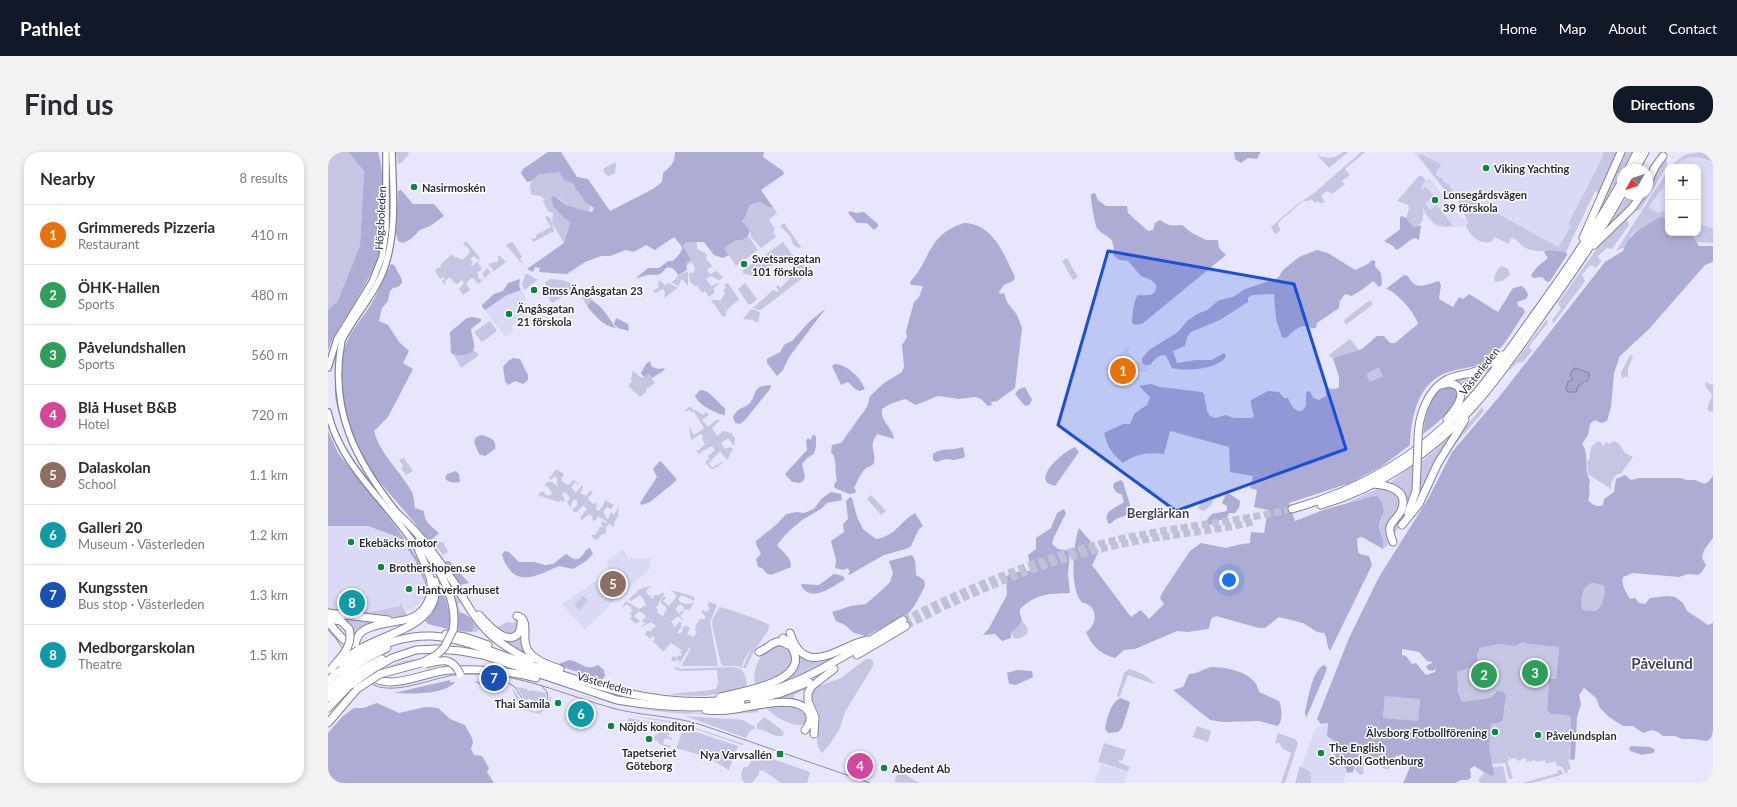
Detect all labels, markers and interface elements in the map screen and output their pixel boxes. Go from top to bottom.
text: Pathlet [20,17,81,40]
text: Home [1499,20,1537,37]
text: Map [1559,20,1586,37]
text: About [1608,20,1646,37]
text: Contact [1668,20,1717,37]
button: Directions [1613,86,1713,123]
text: Find us [24,87,114,121]
place label: Viking Yachting [1493,162,1570,175]
marker: Viking Yachting [1481,163,1491,173]
north arrow [1617,164,1653,200]
map controls [1665,164,1701,236]
button: + [1665,164,1701,200]
text: Nearby [40,168,95,189]
text: 8 results [240,170,288,186]
place label: Nasirmoskén [422,181,486,194]
marker: Nasirmoskén [409,182,419,192]
street label: Högsboleden [372,186,388,250]
place label: Lonsegårdsvägen 39 förskola [1443,188,1527,214]
marker: Lonsegårdsvägen 39 förskola [1430,195,1440,205]
button: − [1665,200,1701,236]
text: Grimmereds Pizzeria [78,218,215,236]
text: 1 [49,227,57,243]
text: 410 m [251,227,288,243]
text: Restaurant [78,236,140,252]
place label: Svetsaregatan 101 förskola [752,252,821,278]
marker: Svetsaregatan 101 förskola [739,259,749,269]
text: ÖHK-Hallen [78,278,160,296]
place label: Bmss Ängåsgatan 23 [542,284,643,297]
marker: Bmss Ängåsgatan 23 [529,285,539,295]
text: 2 [49,287,57,303]
text: 480 m [251,287,288,303]
text: Sports [78,296,115,312]
place label: Ängåsgatan 21 förskola [516,302,574,328]
marker: Ängåsgatan 21 förskola [504,309,514,319]
text: Påvelundshallen [78,338,186,356]
street label: Västerleden [1456,344,1502,398]
text: 3 [49,347,57,363]
text: 560 m [251,347,288,363]
text: Sports [78,356,115,372]
pin: 1 [1110,356,1136,386]
text: Blå Huset B&B [78,398,177,416]
text: 4 [49,407,57,423]
text: 720 m [251,407,288,423]
text: Hotel [78,416,110,432]
text: Dalaskolan [78,458,151,476]
text: 5 [49,467,57,483]
text: 1.1 km [249,467,288,483]
text: School [78,476,116,492]
district label: Berglärkan [1127,505,1189,521]
text: Galleri 20 [78,518,142,536]
text: 6 [49,527,57,543]
text: 1.2 km [249,527,288,543]
text: Museum · Västerleden [78,536,205,552]
place label: Ekebäcks motor [359,536,438,549]
marker: Ekebäcks motor [346,537,356,547]
place label: Brothershopen.se [389,561,476,574]
marker: Brothershopen.se [376,562,386,572]
pin: 5 [600,569,626,599]
your location [1219,570,1239,590]
text: Kungssten [78,578,148,596]
place label: Hantverkarhuset [417,583,500,596]
marker: Hantverkarhuset [404,584,414,594]
text: 7 [49,587,57,603]
text: 1.3 km [249,587,288,603]
pin: 8 [339,588,365,618]
text: Bus stop · Västerleden [78,596,205,612]
text: Medborgarskolan [78,638,195,656]
text: 8 [49,647,57,663]
text: 1.5 km [249,647,288,663]
district label: Påvelund [1631,654,1693,672]
text: Theatre [78,656,122,672]
pin: 3 [1522,658,1548,688]
pin: 2 [1471,660,1497,690]
pin: 7 [481,663,507,693]
street label: Västerleden [576,669,634,697]
place label: Thai Samila [494,697,550,710]
marker: Thai Samila [553,698,563,708]
pin: 6 [568,699,594,729]
place label: Nöjds konditori [619,720,695,733]
marker: Nöjds konditori [606,721,616,731]
place label: Älvsborg Fotbollförening [1365,726,1487,739]
marker: Älvsborg Fotbollförening [1490,727,1500,737]
place label: Påvelundsplan [1546,729,1617,742]
marker: Påvelundsplan [1533,730,1543,740]
marker: Tapetseriet Göteborg [644,734,654,744]
place label: The English School Gothenburg [1329,741,1424,767]
place label: Tapetseriet Göteborg [622,746,677,772]
place label: Nya Varvsallén [700,748,772,761]
marker: The English School Gothenburg [1316,748,1326,758]
marker: Nya Varvsallén [775,749,785,759]
pin: 4 [847,751,873,781]
place label: Abedent Ab [891,762,950,775]
marker: Abedent Ab [879,763,889,773]

